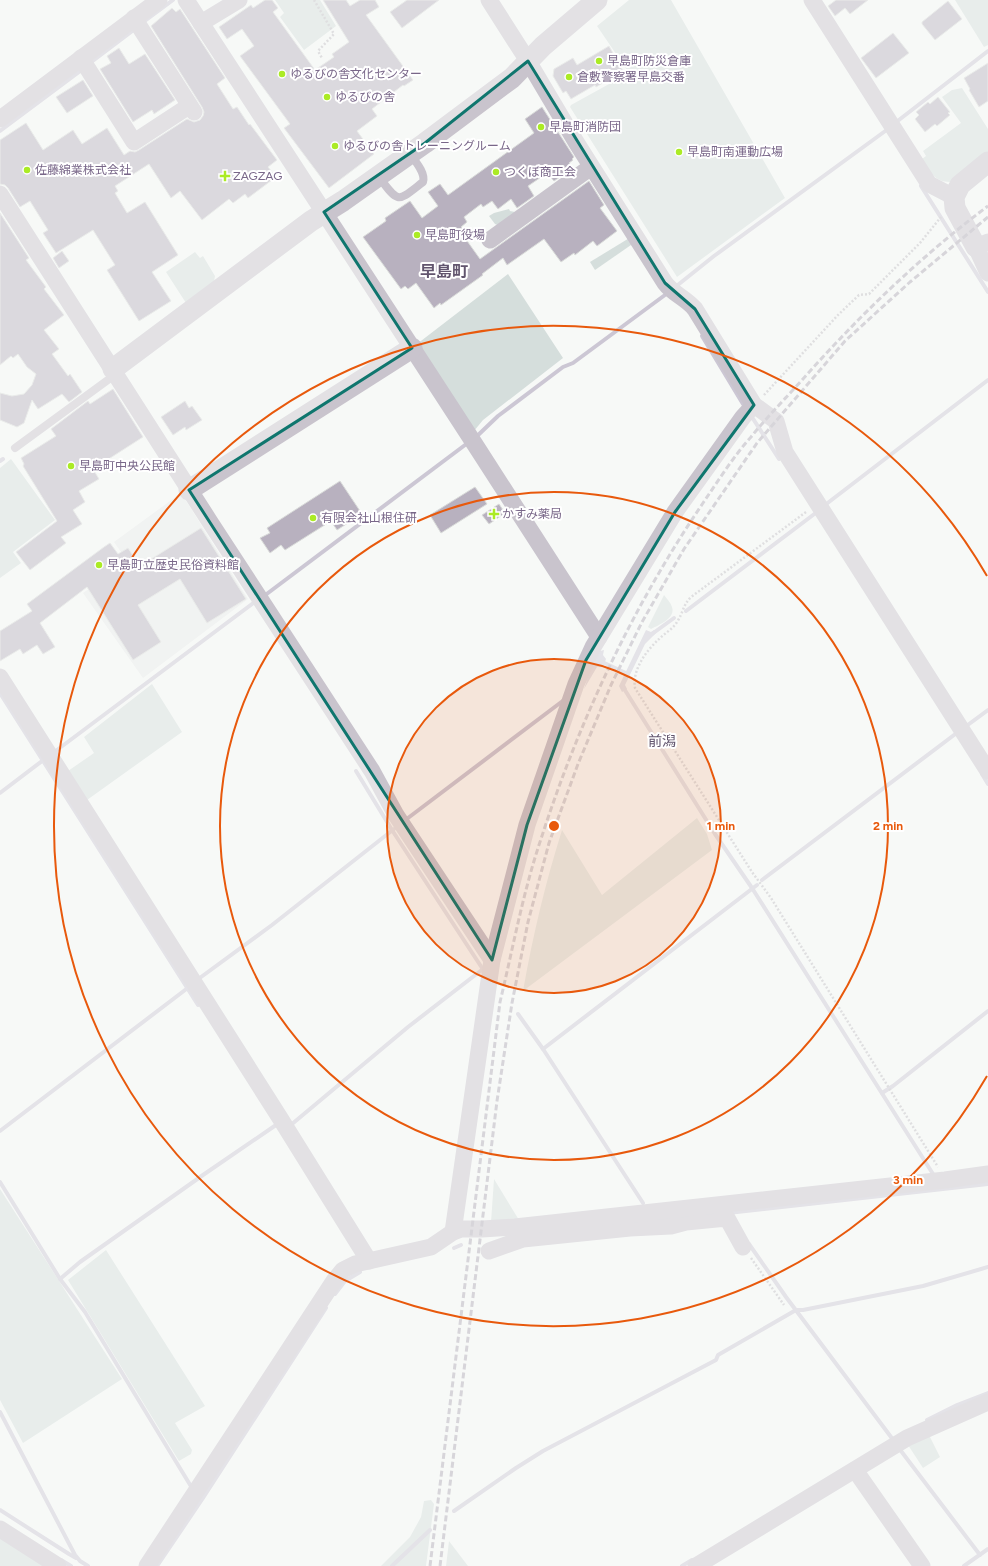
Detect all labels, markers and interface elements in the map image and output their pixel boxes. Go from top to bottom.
place label: 早島町防災倉庫 [607,54,691,68]
marker: 早島町防災倉庫 [594,56,604,66]
place label: ゆるびの舎文化センター [290,67,422,81]
marker: ゆるびの舎文化センター [277,69,287,79]
place label: 倉敷警察署早島交番 [577,70,685,84]
marker: 倉敷警察署早島交番 [564,72,574,82]
place label: ゆるびの舎 [335,90,395,104]
marker: ゆるびの舎 [322,92,332,102]
place label: 早島町消防団 [549,120,621,134]
marker: 早島町消防団 [536,122,546,132]
place label: ゆるびの舎トレーニングルーム [343,139,511,153]
marker: ゆるびの舎トレーニングルーム [330,141,340,151]
place label: 早島町南運動広場 [687,145,783,159]
marker: 早島町南運動広場 [674,147,684,157]
place label: 佐藤綿業株式会社 [35,163,131,177]
marker: 佐藤綿業株式会社 [22,165,32,175]
place label: つくぼ商工会 [504,165,576,179]
marker: つくぼ商工会 [491,167,501,177]
place label: ZAGZAG [233,169,282,183]
marker: ZAGZAG [220,171,230,181]
place label: 早島町役場 [425,228,485,242]
marker: 早島町役場 [412,230,422,240]
district label: 早島町 [420,262,468,281]
place label: 早島町中央公民館 [79,459,175,473]
marker: 早島町中央公民館 [66,461,76,471]
place label: かすみ薬局 [502,507,562,521]
marker: かすみ薬局 [489,509,499,519]
place label: 有限会社山根住研 [321,511,417,525]
marker: 有限会社山根住研 [308,513,318,523]
place label: 早島町立歴史民俗資料館 [107,558,239,572]
marker: 早島町立歴史民俗資料館 [94,560,104,570]
district label: 前潟 [648,733,676,750]
centre of rings [547,819,561,833]
text: 1 min [707,819,735,833]
text: 2 min [873,819,903,833]
text: 3 min [893,1173,923,1187]

